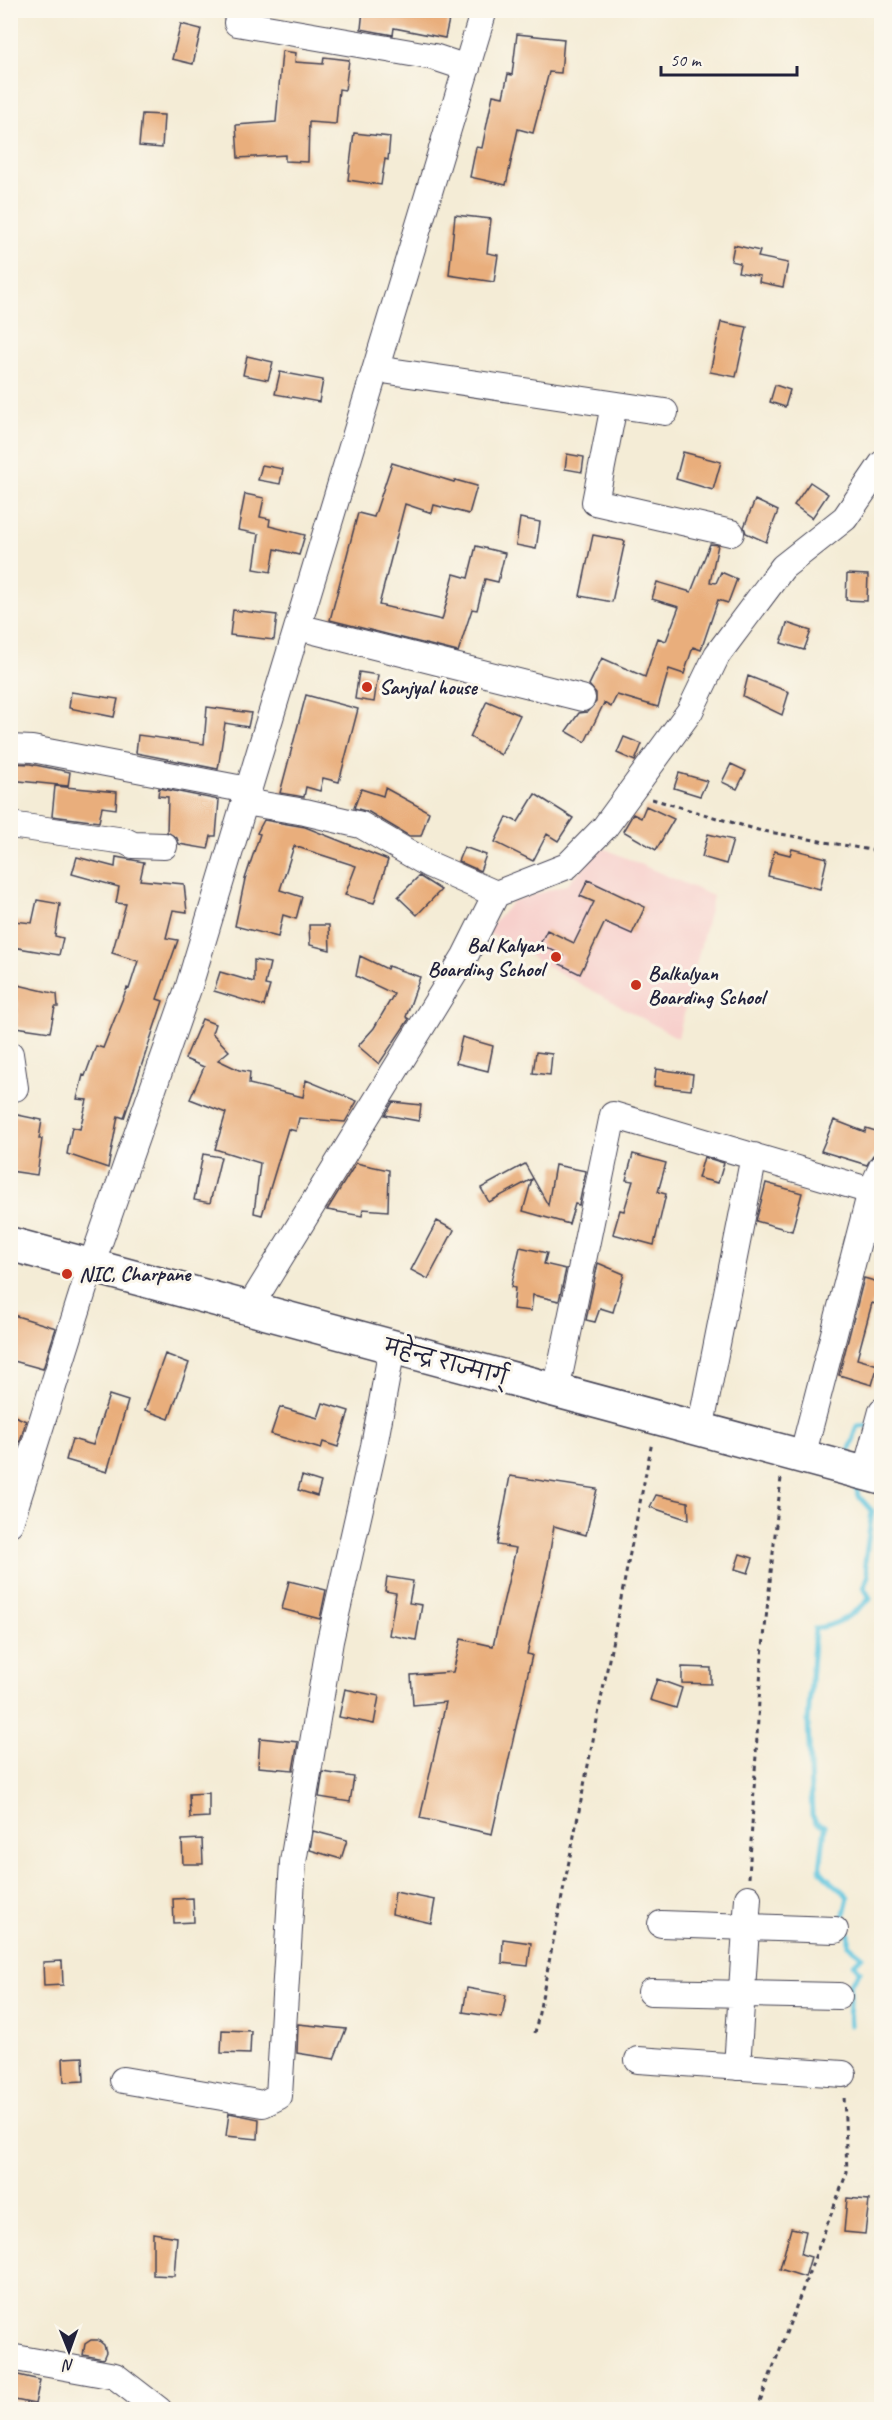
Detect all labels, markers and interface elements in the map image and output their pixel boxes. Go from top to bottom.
scale bar [661,39,798,77]
text: 50 m [670,49,703,71]
place label: Sanjyal house [379,674,479,700]
marker: Sanjyal house [360,680,374,694]
place label: Bal Kalyan Boarding School [428,932,548,982]
marker: Bal Kalyan Boarding School [549,950,563,964]
place label: Balkalyan Boarding School [648,960,769,1010]
marker: Balkalyan Boarding School [629,978,643,992]
place label: NIC, Charpane [79,1261,192,1287]
marker: NIC, Charpane [60,1267,74,1281]
street label: महेन्द्र राज्मार्ग् [380,1328,513,1394]
north arrow [39,2321,99,2381]
text: N [61,2355,74,2375]

